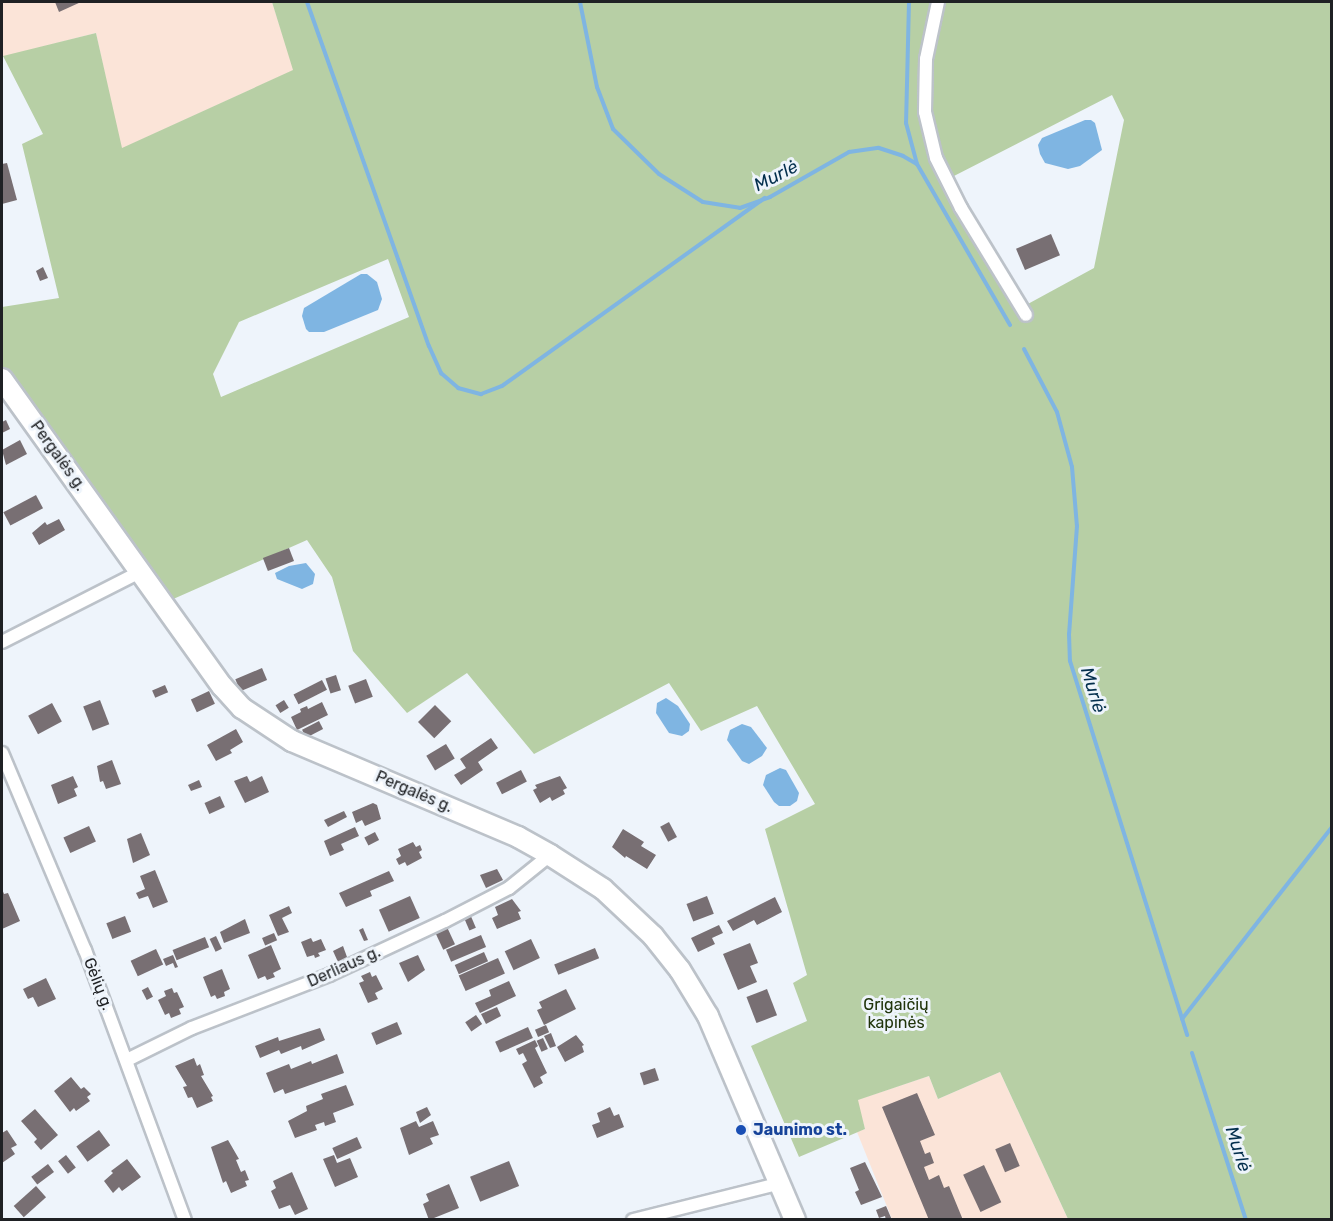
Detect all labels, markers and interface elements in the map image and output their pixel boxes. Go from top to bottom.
water label: Murlė [750,156,802,196]
street label: Pergalės g. [26,417,90,495]
water label: Murlė [1076,665,1110,715]
street label: Pergalės g. [373,767,455,817]
street label: Derliaus g. [304,942,384,992]
street label: Gėlių g. [79,955,117,1013]
park label: Grigaičių kapinės [863,995,929,1033]
place label: Jaunimo st. [753,1120,847,1140]
marker: Jaunimo st. [734,1123,748,1137]
water label: Murlė [1221,1124,1255,1174]

